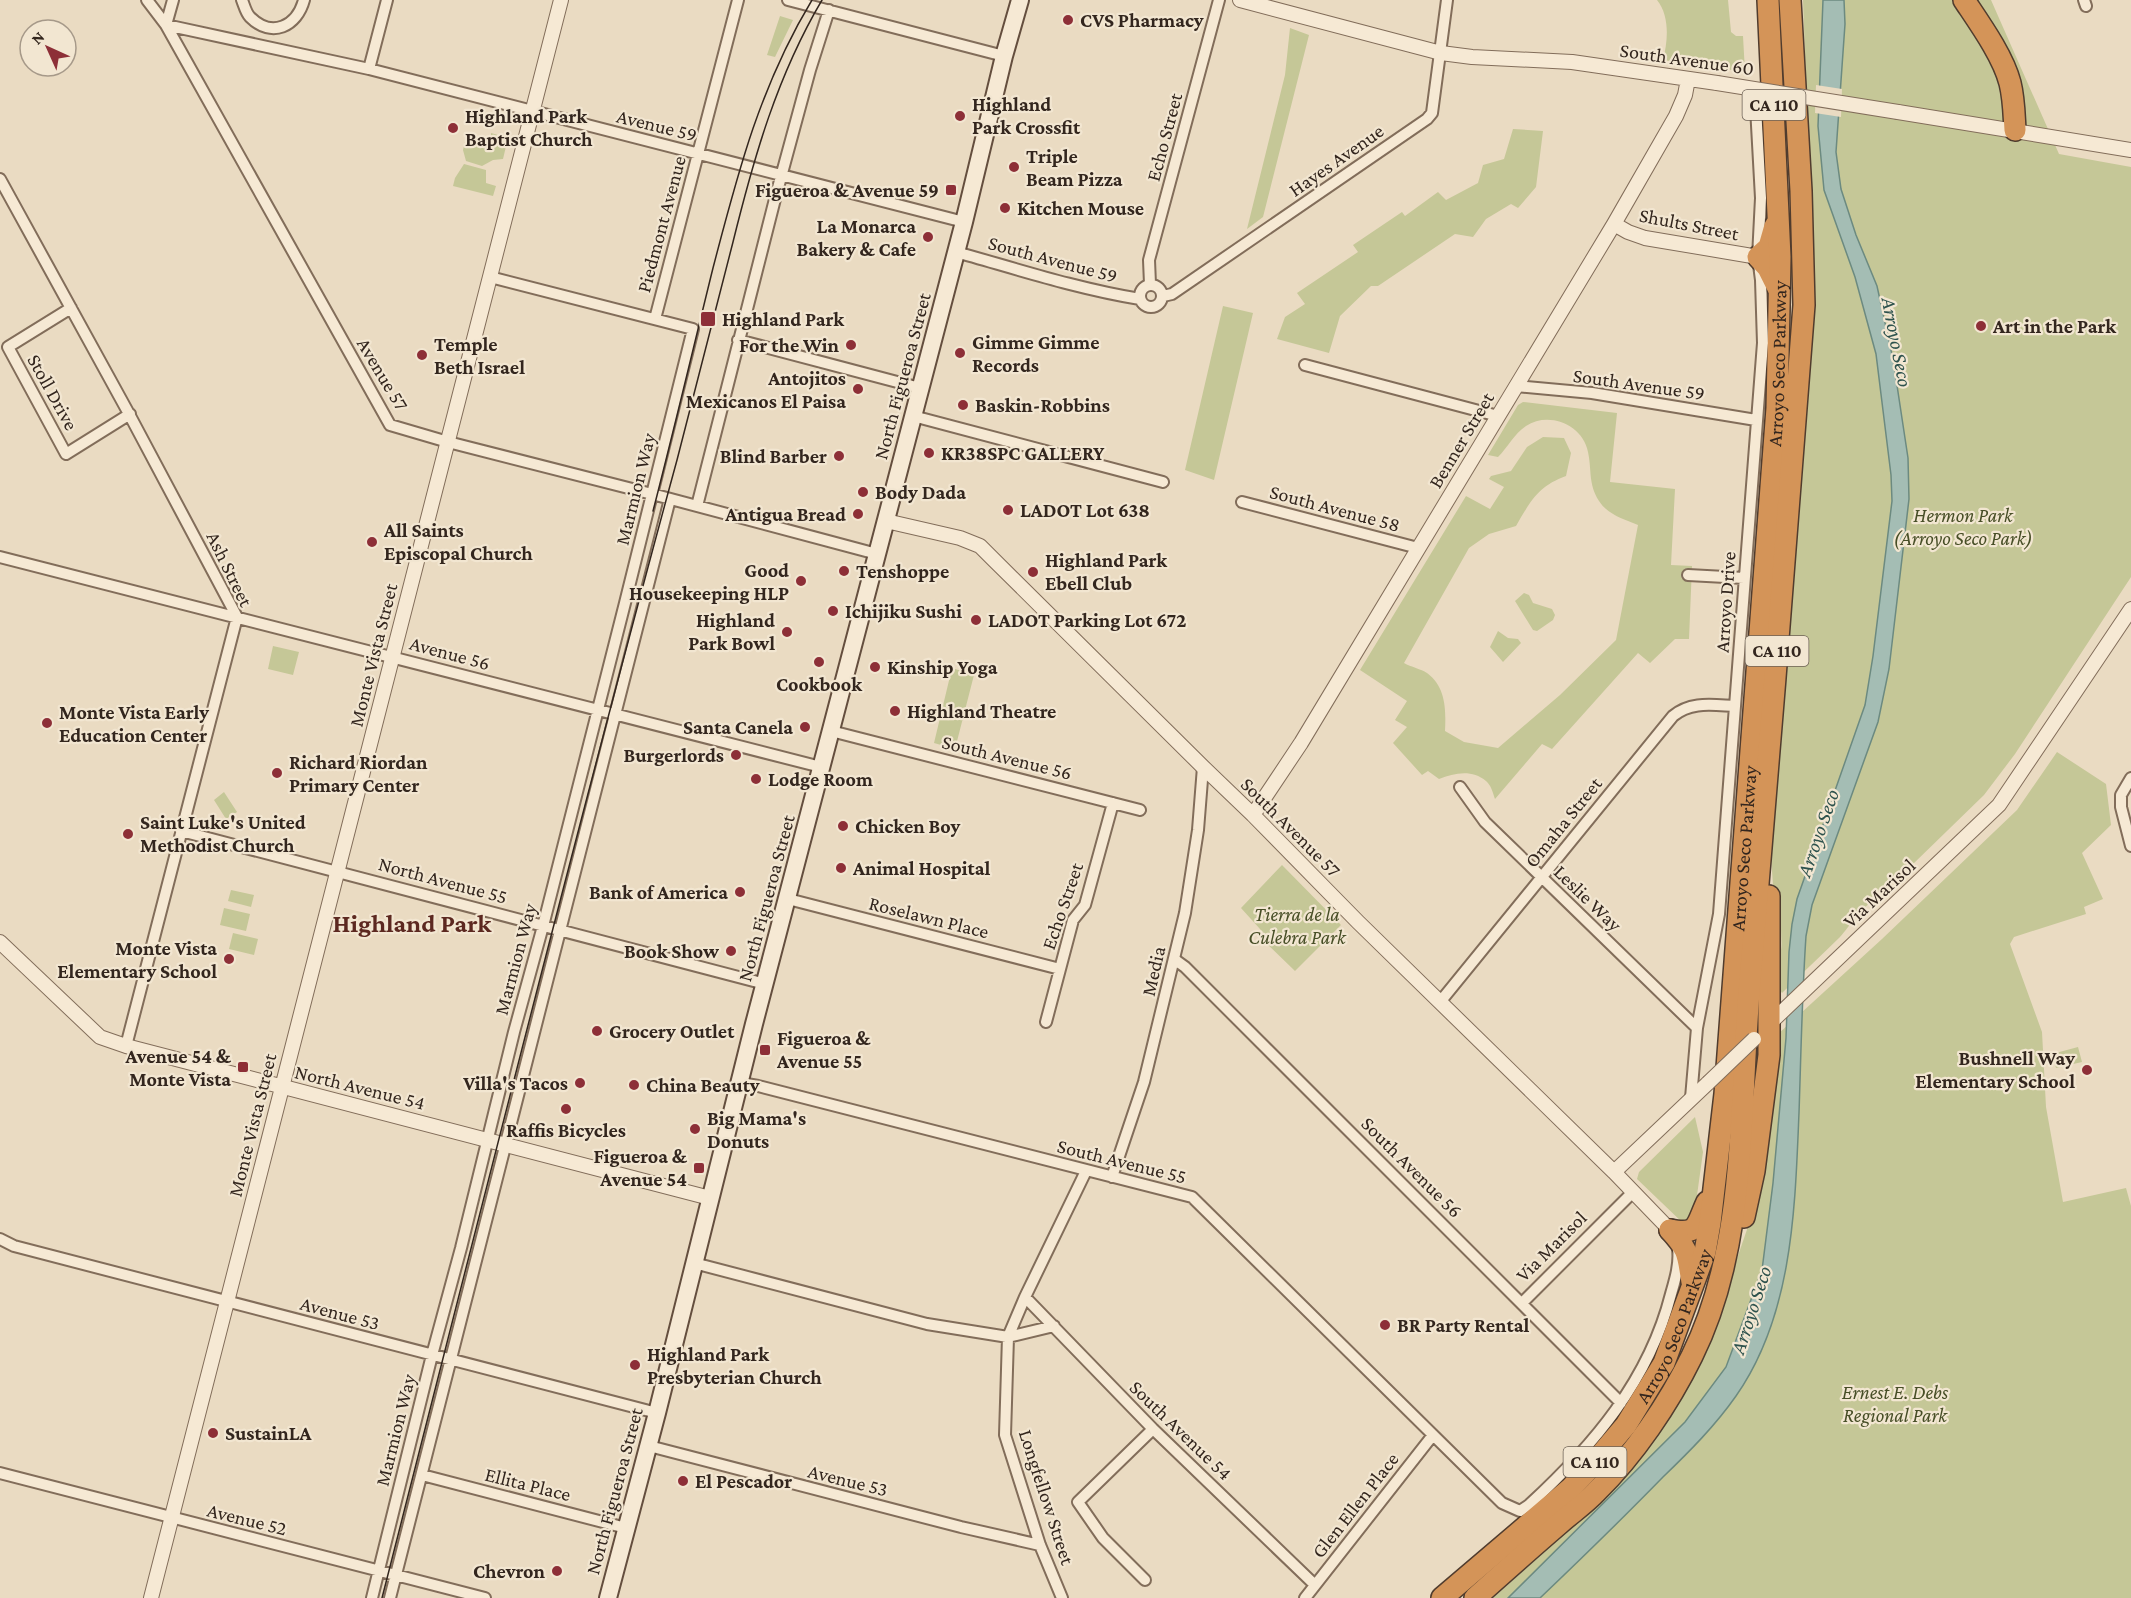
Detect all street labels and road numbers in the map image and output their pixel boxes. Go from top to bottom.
street label: South Avenue 60 [1619,39,1755,79]
street label: Echo Street [1142,90,1186,183]
road number: CA 110 [1742,90,1806,120]
street label: Avenue 59 [615,104,699,146]
street label: Hayes Avenue [1284,119,1388,202]
street label: Piedmont Avenue [632,153,690,295]
street label: Shults Street [1637,204,1741,244]
street label: South Avenue 59 [986,231,1120,287]
street label: Arroyo Seco Parkway [1763,280,1792,447]
street label: North Figueroa Street [869,290,936,462]
street label: Avenue 57 [353,334,413,414]
street label: Stoll Drive [23,350,83,434]
street label: South Avenue 59 [1572,364,1706,404]
street label: Benner Street [1424,388,1498,492]
street label: Marmion Way [610,430,661,547]
street label: South Avenue 58 [1268,480,1402,536]
street label: Ash Street [202,528,258,610]
street label: Arroyo Drive [1710,551,1741,653]
street label: Monte Vista Street [345,581,402,729]
street label: Avenue 56 [407,632,493,674]
road number: CA 110 [1746,636,1808,666]
street label: South Avenue 56 [940,730,1074,784]
street label: Arroyo Seco Parkway [1726,764,1762,932]
street label: Omaha Street [1520,772,1606,871]
street label: South Avenue 57 [1237,773,1345,881]
street label: North Figueroa Street [733,812,800,984]
street label: North Avenue 55 [376,852,510,908]
street label: Via Marisol [1838,854,1920,932]
street label: Echo Street [1037,859,1087,952]
street label: Leslie Way [1549,860,1627,937]
street label: Roselawn Place [867,891,991,943]
street label: Marmion Way [490,900,542,1017]
street label: Media [1137,944,1169,998]
street label: Monte Vista Street [224,1051,281,1199]
street label: North Avenue 54 [293,1060,427,1114]
street label: South Avenue 56 [1357,1112,1467,1222]
street label: South Avenue 55 [1055,1134,1189,1188]
street label: Via Marisol [1511,1206,1591,1286]
street label: Arroyo Seco Parkway [1631,1245,1717,1407]
street label: Avenue 53 [298,1292,382,1334]
street label: Marmion Way [370,1371,421,1488]
street label: South Avenue 54 [1125,1376,1237,1484]
street label: North Figueroa Street [581,1405,648,1577]
street label: Longfellow Street [1014,1427,1079,1568]
road number: CA 110 [1564,1447,1626,1477]
street label: Glen Ellen Place [1307,1448,1403,1562]
street label: Avenue 53 [806,1459,890,1501]
street label: Ellita Place [483,1463,573,1505]
street label: Avenue 52 [205,1499,289,1539]

